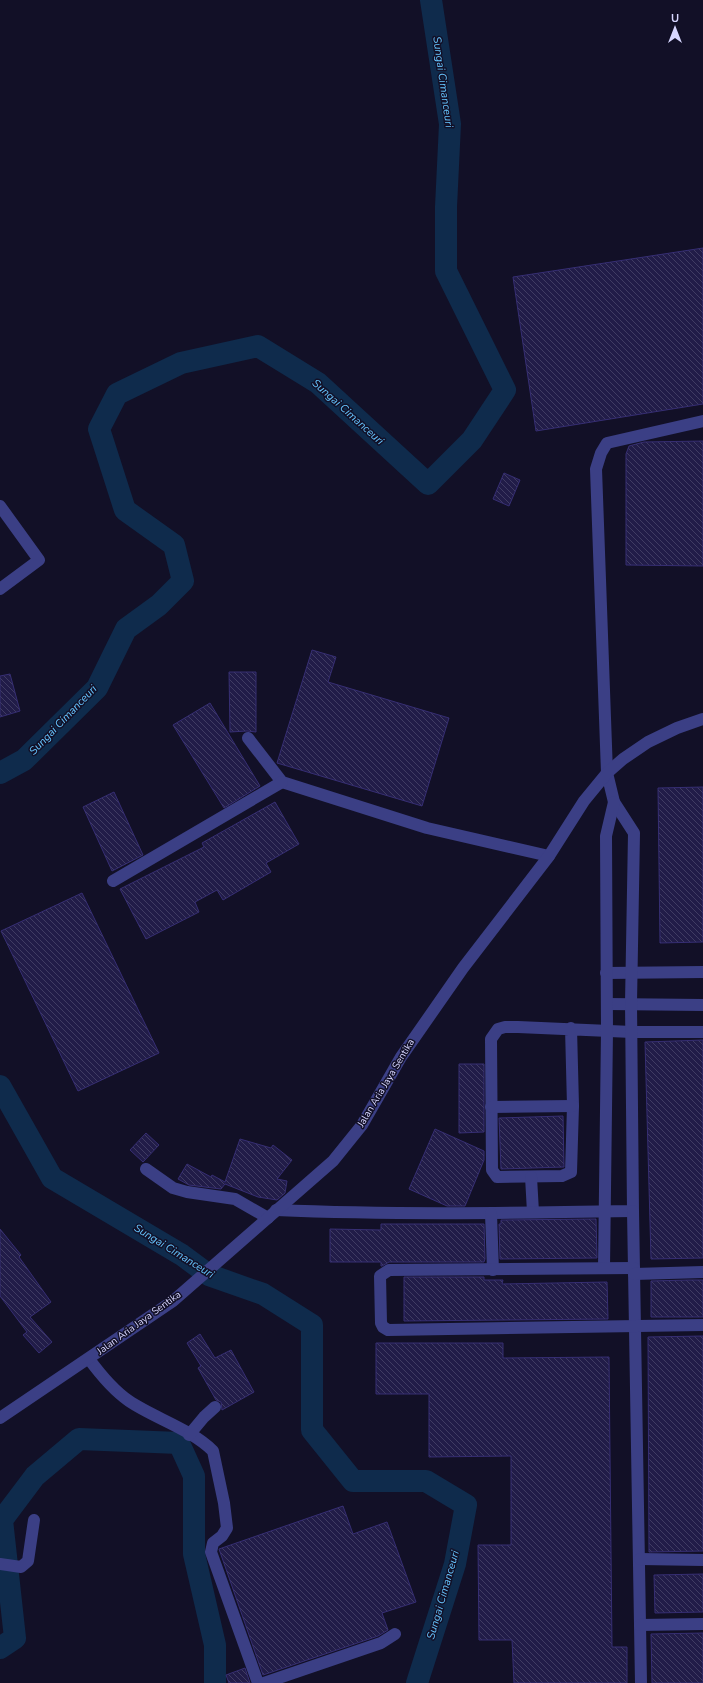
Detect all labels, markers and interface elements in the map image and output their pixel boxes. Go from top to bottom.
north arrow [655,8,695,48]
text: U [671,11,679,26]
water label: Sungai Cimanceuri [429,36,457,129]
water label: Sungai Cimanceuri [309,376,387,449]
water label: Sungai Cimanceuri [26,681,101,758]
street label: Jalan Aria Jaya Sentika [354,1036,418,1131]
water label: Sungai Cimanceuri [131,1220,217,1282]
street label: Jalan Aria Jaya Sentika [93,1288,184,1359]
water label: Sungai Cimanceuri [423,1548,463,1641]

